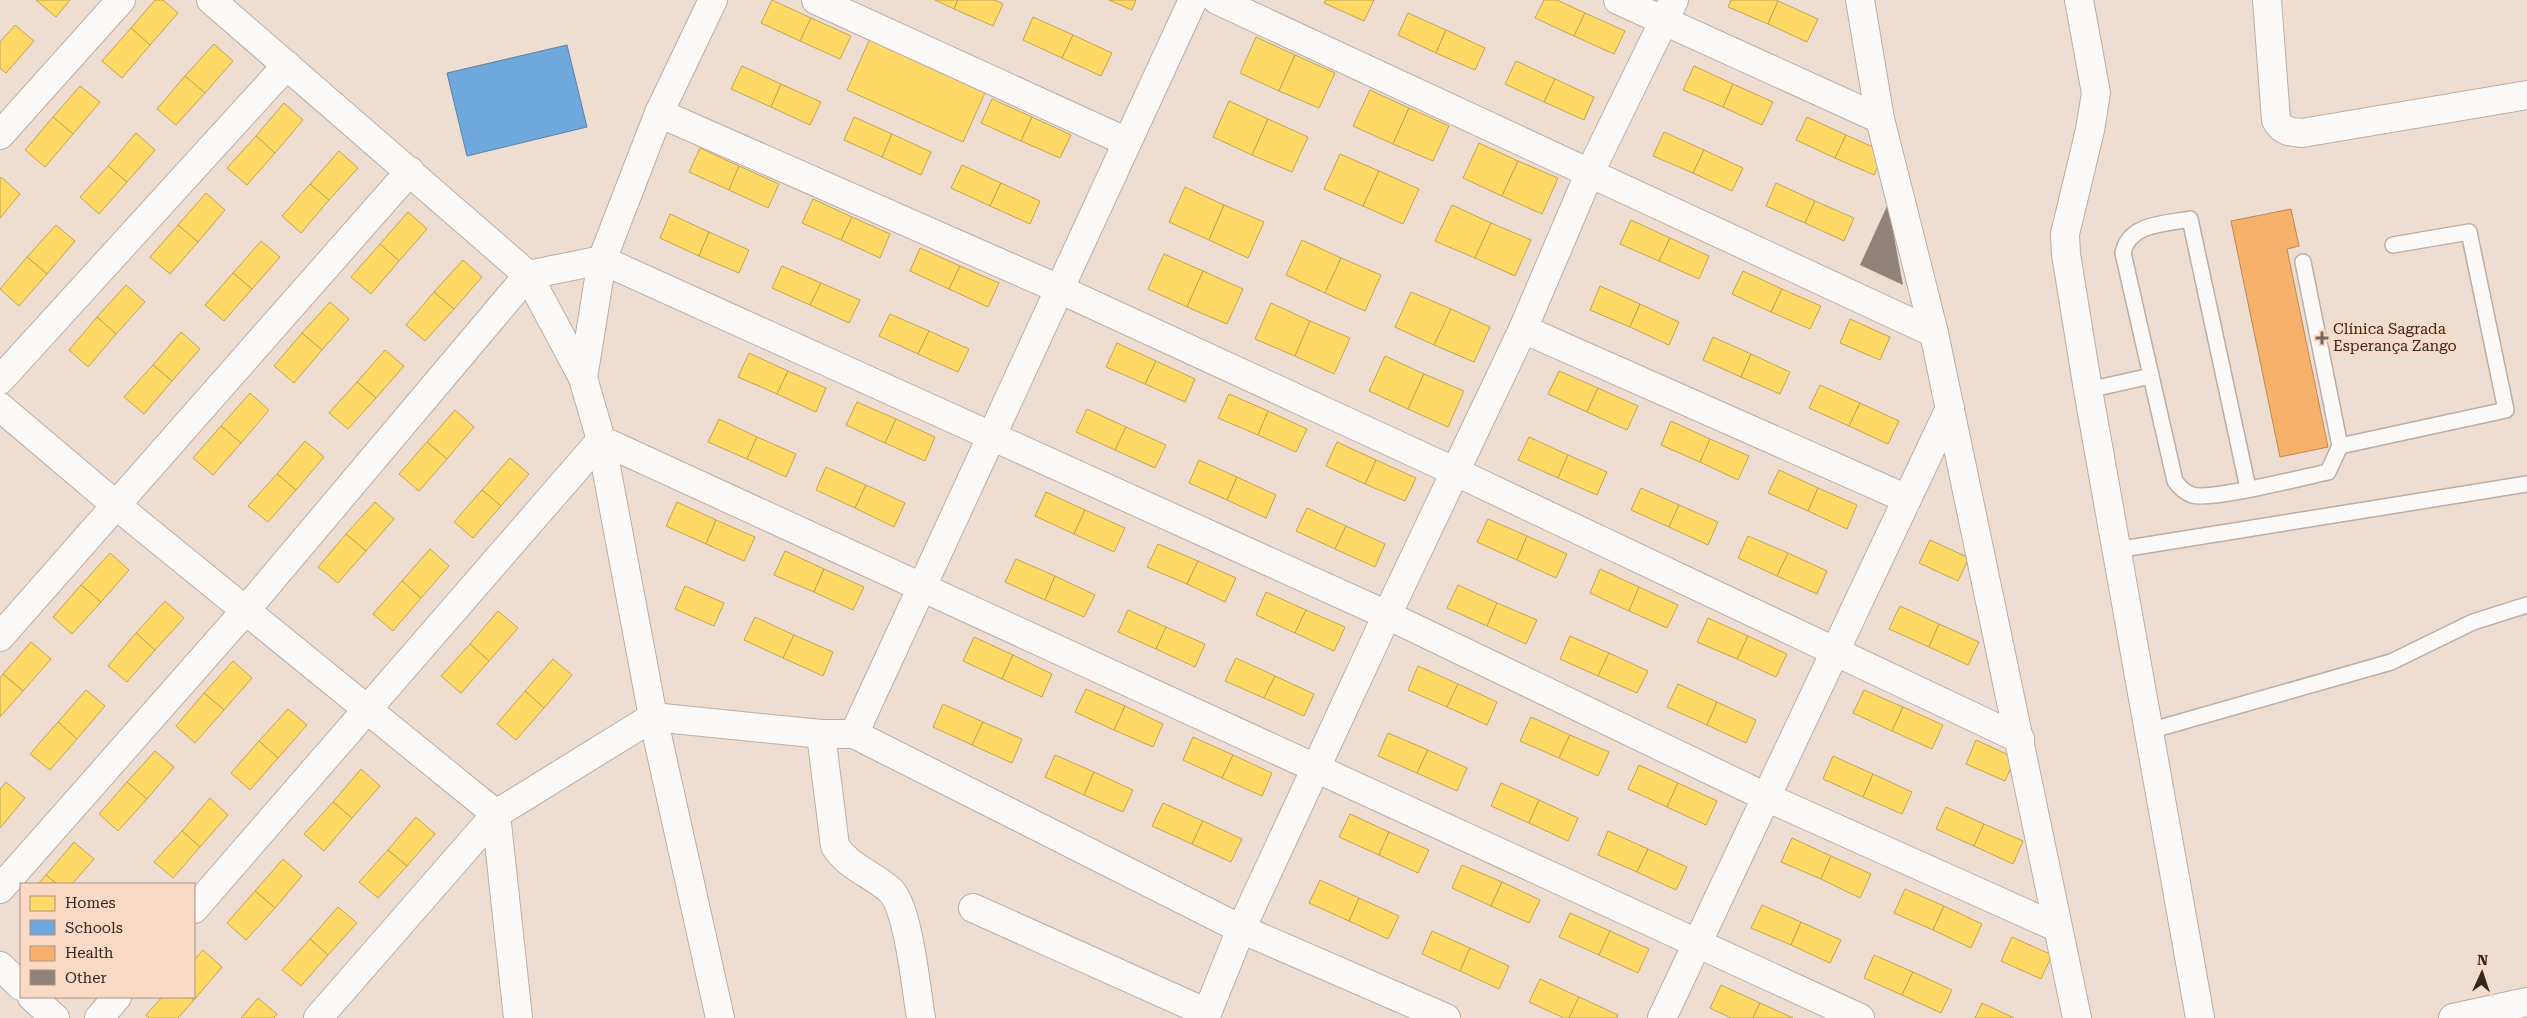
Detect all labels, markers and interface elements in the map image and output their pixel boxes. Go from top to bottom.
place label: Clínica Sagrada Esperança Zango [2333,320,2457,355]
marker: Clínica Sagrada Esperança Zango [2315,331,2329,345]
legend [20,883,195,998]
text: Homes [65,894,116,912]
text: Schools [65,919,123,937]
text: Health [65,944,114,962]
north arrow [2457,948,2507,998]
text: N [2477,952,2489,968]
text: Other [65,969,107,987]

